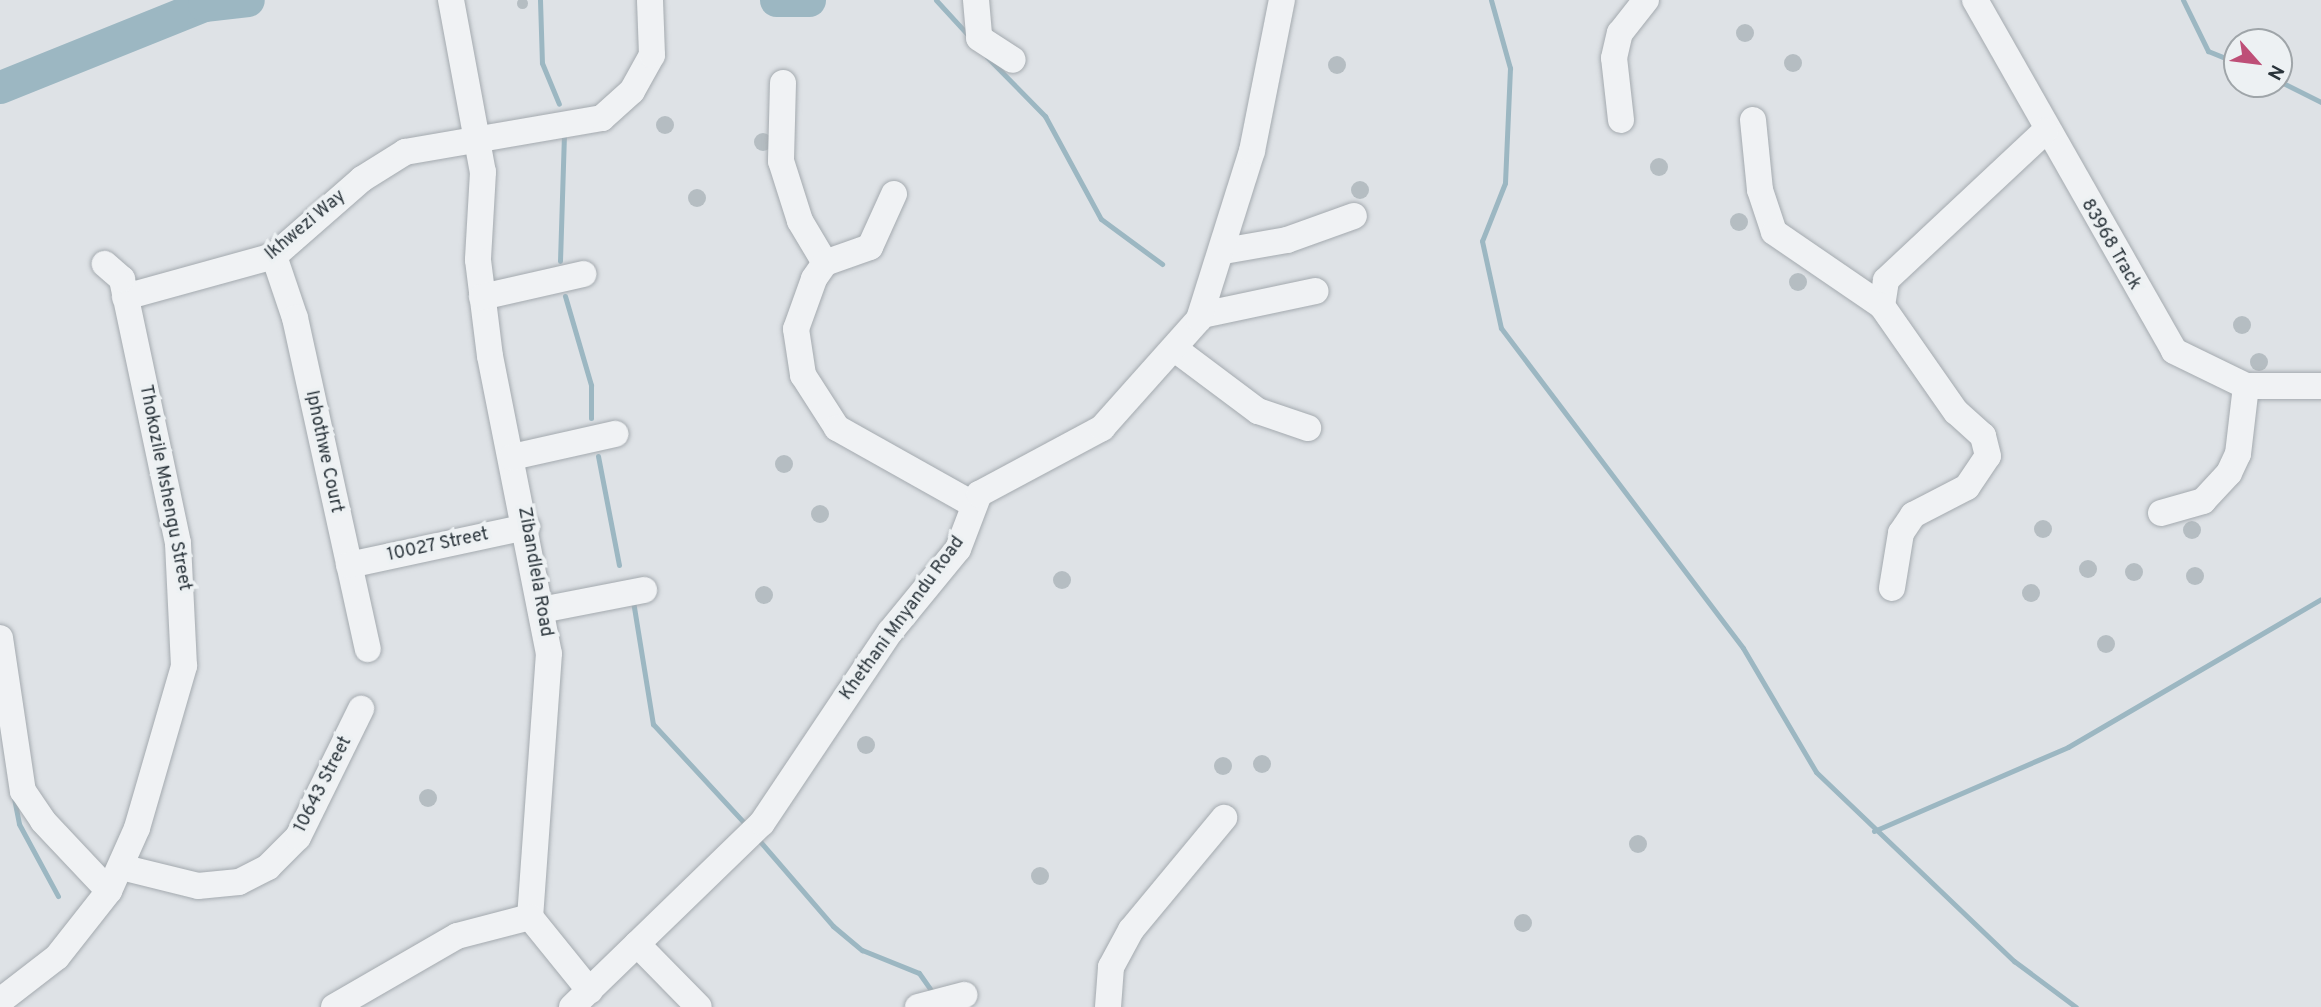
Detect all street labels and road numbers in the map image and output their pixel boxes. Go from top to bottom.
street label: Ikhwezi Way [261,186,351,266]
street label: 83968 Track [2075,195,2145,295]
street label: Thokozile Mshengu Street [133,383,195,593]
street label: Iphothwe Court [299,389,347,515]
street label: Zibandlela Road [512,505,556,639]
street label: 10027 Street [385,525,491,567]
street label: Khethani Mnyandu Road [836,533,970,705]
street label: 10643 Street [291,733,357,837]

